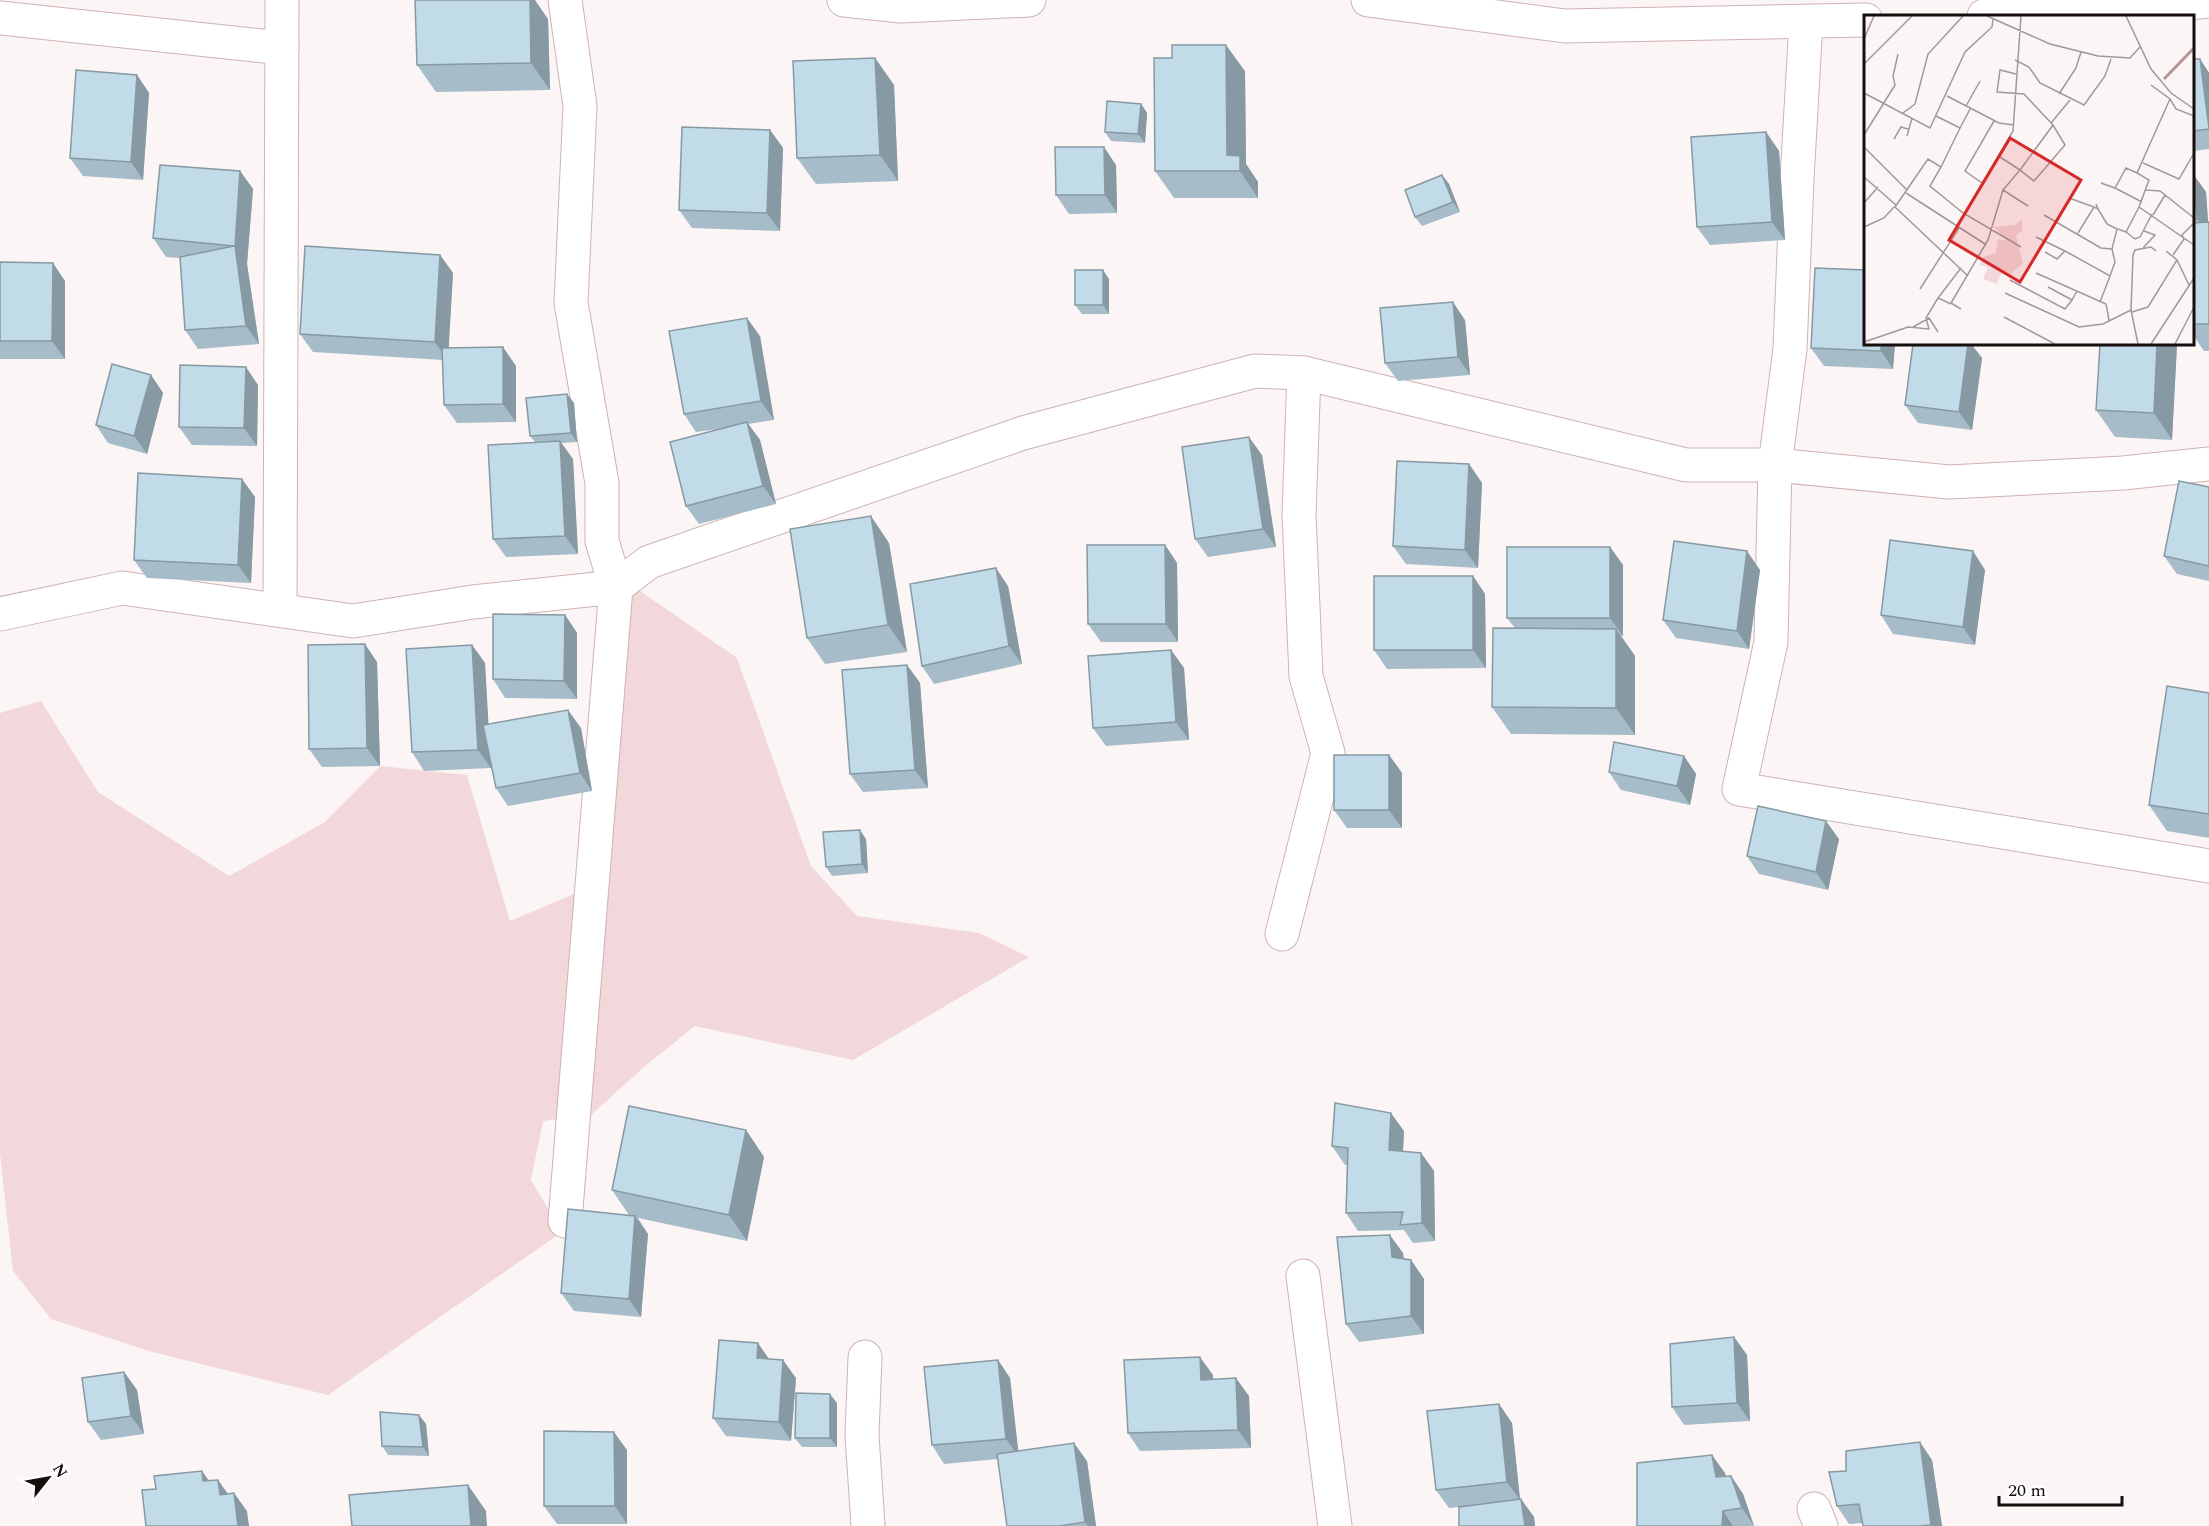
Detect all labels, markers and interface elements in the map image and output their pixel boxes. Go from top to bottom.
inset map [1864,15,2194,345]
north arrow [18,1448,78,1508]
text: N [46,1459,74,1483]
scale bar [1999,1469,2122,1507]
text: 20 m [2008,1477,2046,1504]

